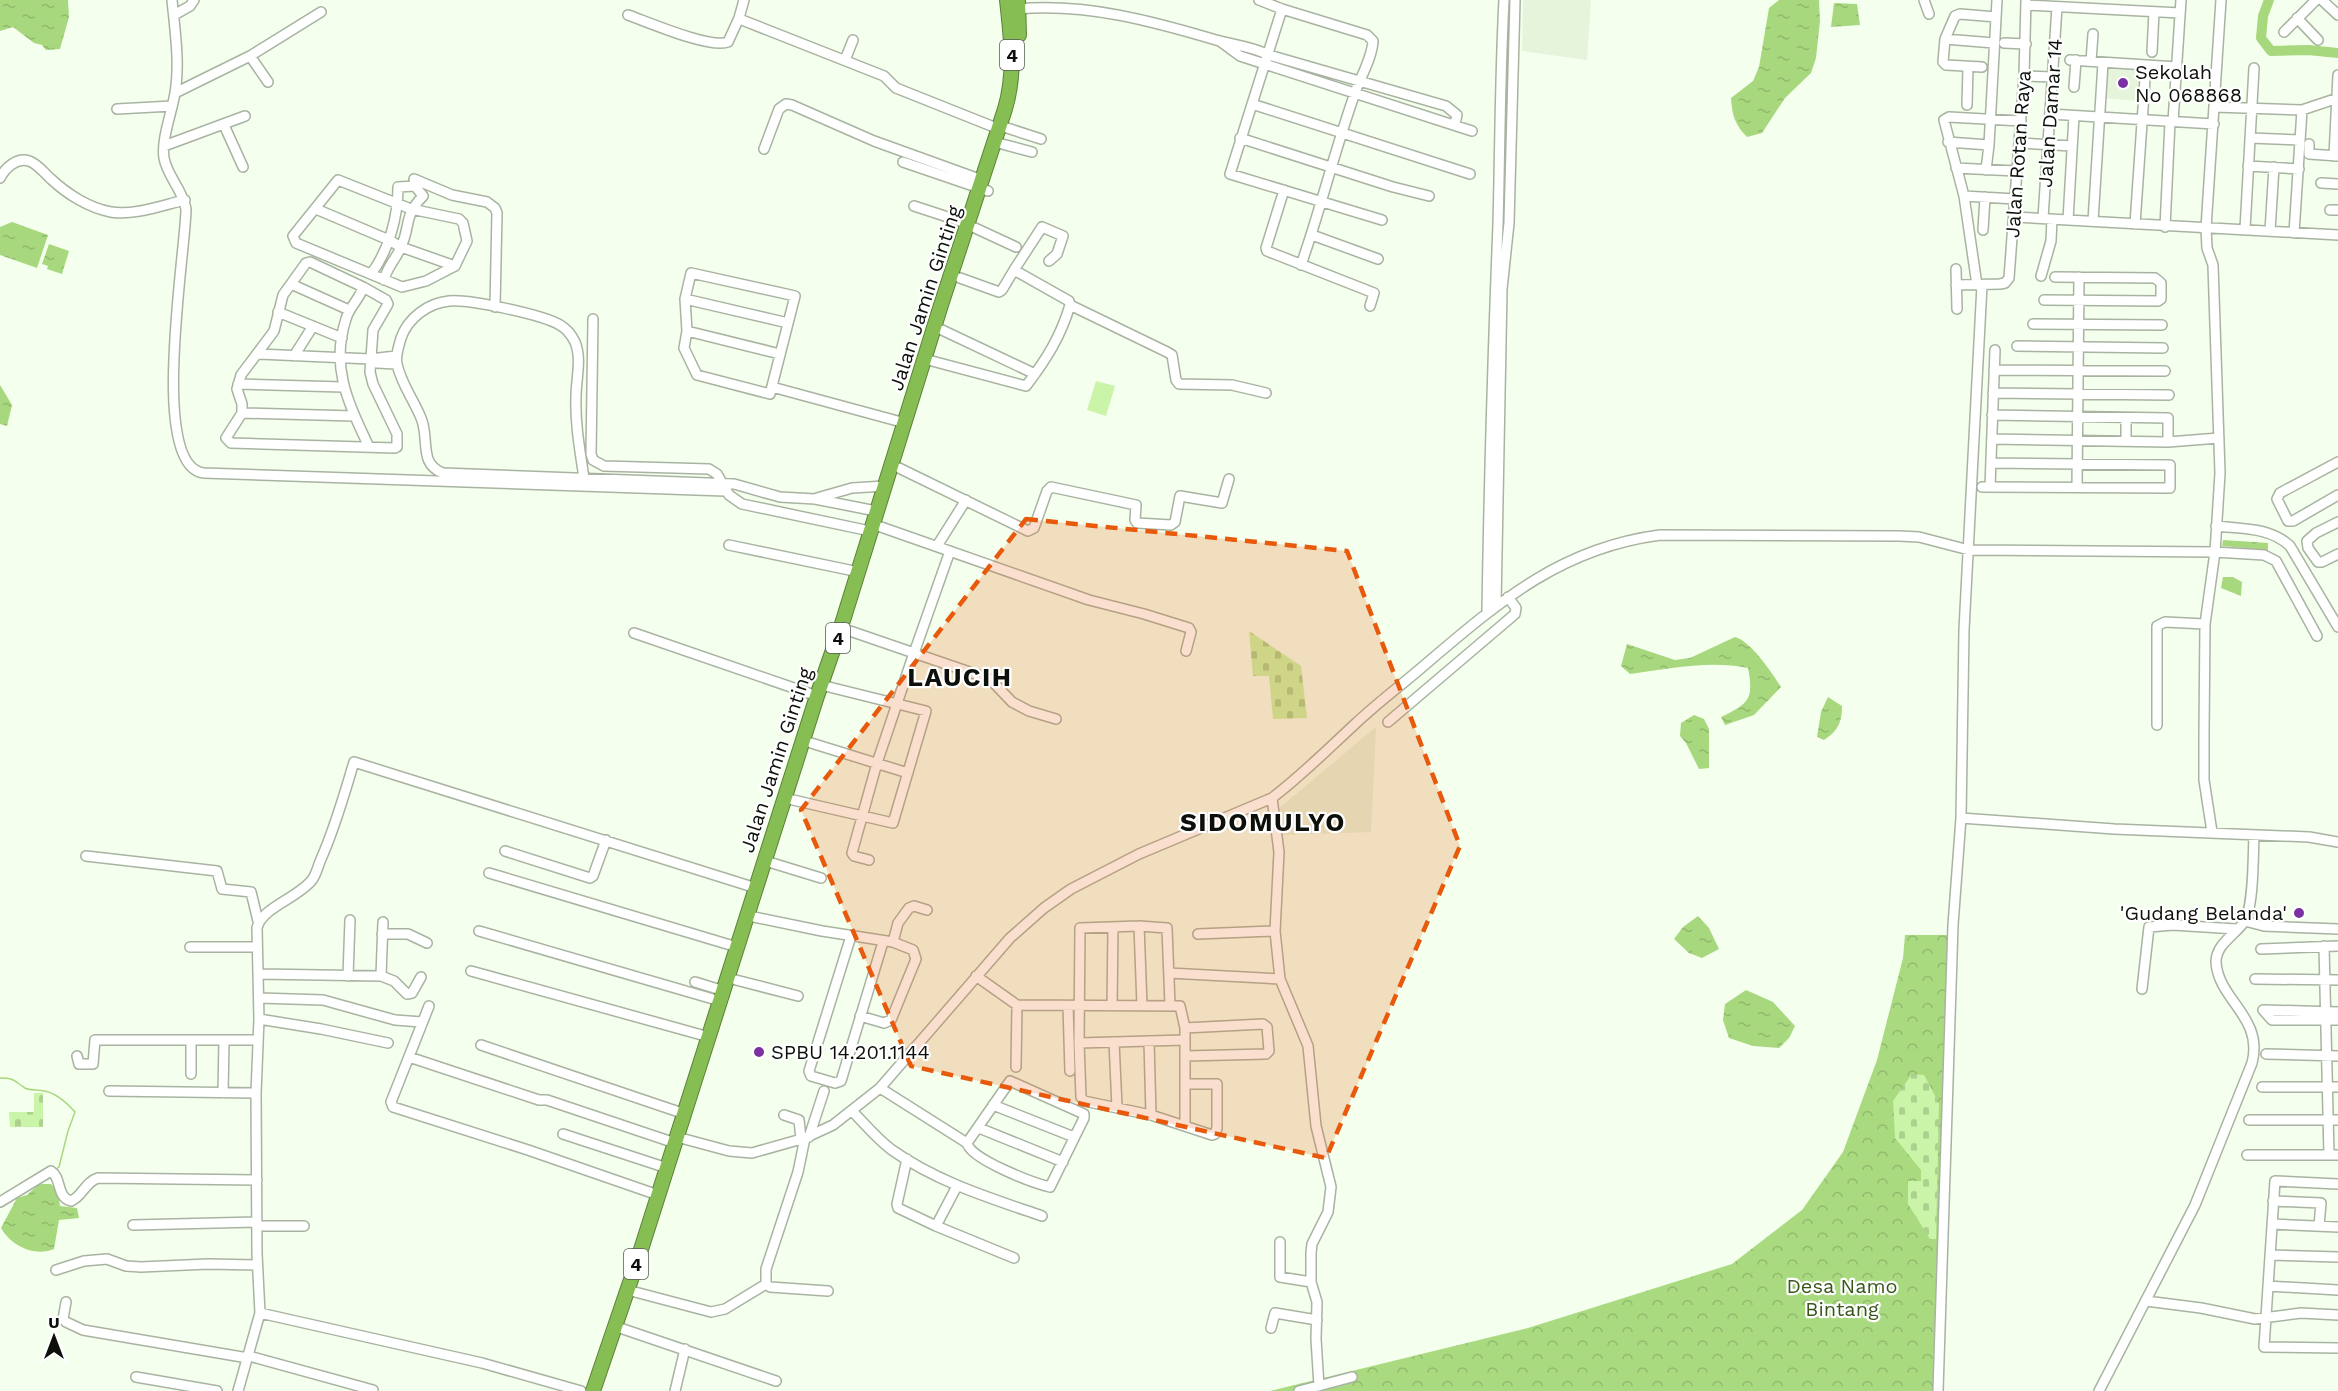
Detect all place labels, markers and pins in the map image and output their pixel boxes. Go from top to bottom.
place label: Sekolah No 068868 [2135,60,2242,107]
marker: Sekolah No 068868 [2116,76,2130,90]
place label: 'Gudang Belanda' [2120,901,2287,925]
marker: 'Gudang Belanda' [2292,906,2306,920]
place label: SPBU 14.201.1144 [771,1040,930,1064]
marker: SPBU 14.201.1144 [752,1045,766,1059]

